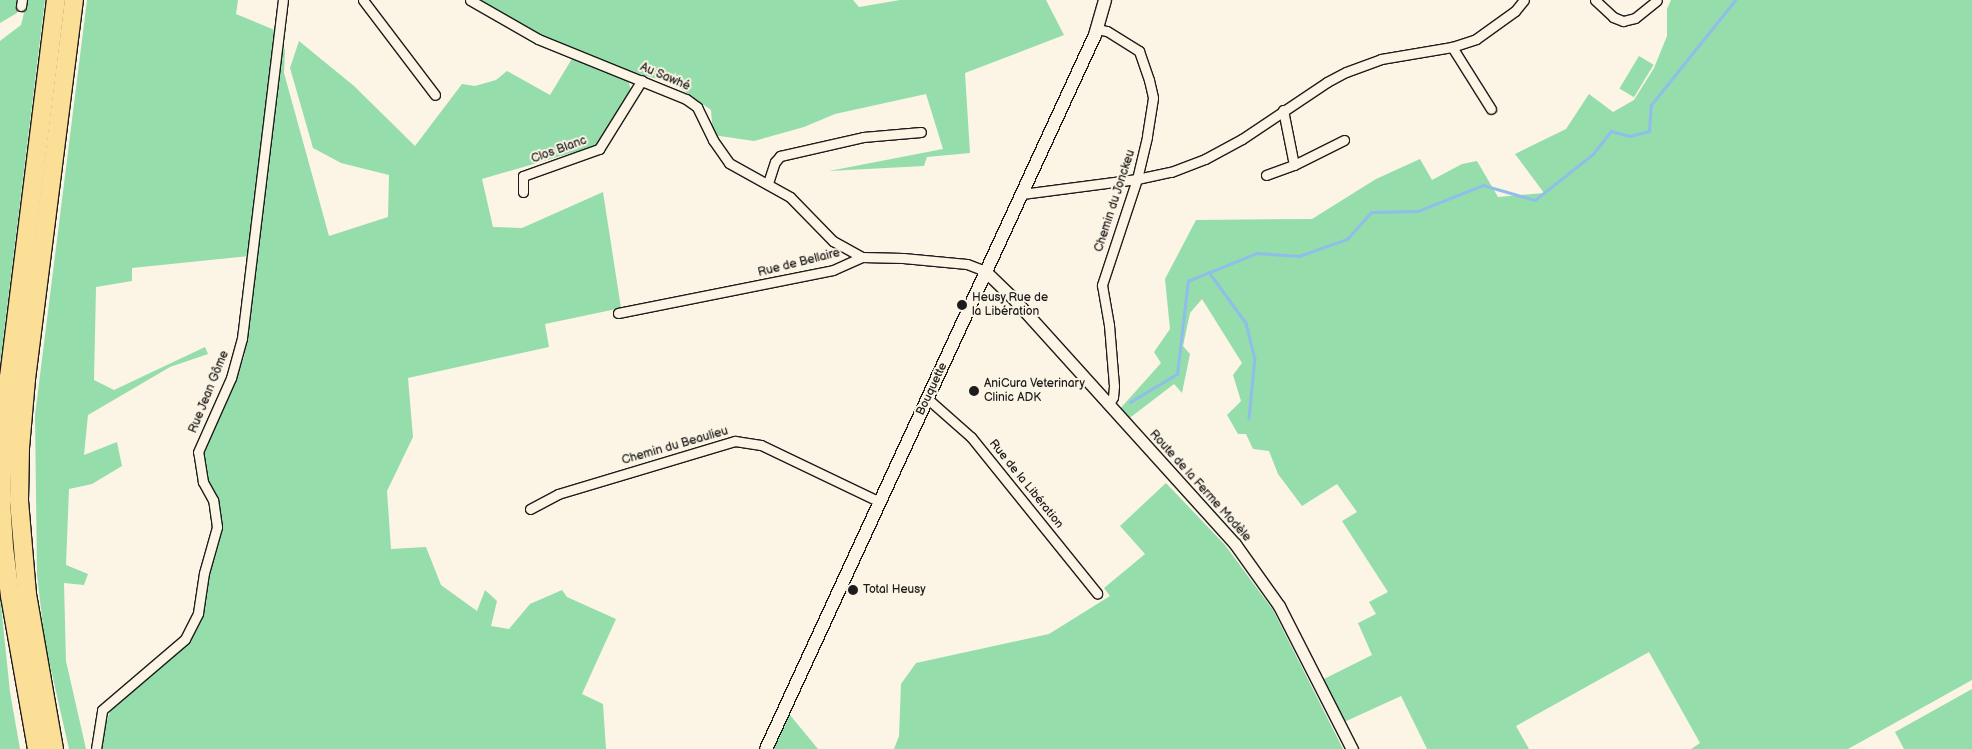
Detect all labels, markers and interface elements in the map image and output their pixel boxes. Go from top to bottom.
street label: Au Sawhé [638,60,692,94]
street label: Clos Blanc [529,133,589,167]
street label: Chemin du Jonckeu [1092,148,1138,254]
street label: Rue de Bellaire [756,246,842,280]
place label: Heusy Rue de la Libération [972,291,1049,319]
marker: Heusy Rue de la Libération [956,299,968,311]
street label: Rue Jean Gôme [186,348,232,436]
street label: Bouquette [914,360,950,418]
place label: AniCura Veterinary Clinic ADK [984,377,1085,405]
marker: AniCura Veterinary Clinic ADK [968,385,980,397]
street label: Chemin du Beaulieu [620,424,730,468]
street label: Route de la Ferme Modèle [1146,427,1254,545]
street label: Rue de la Libération [986,437,1066,531]
place label: Total Heusy [863,583,926,597]
marker: Total Heusy [847,584,859,596]

